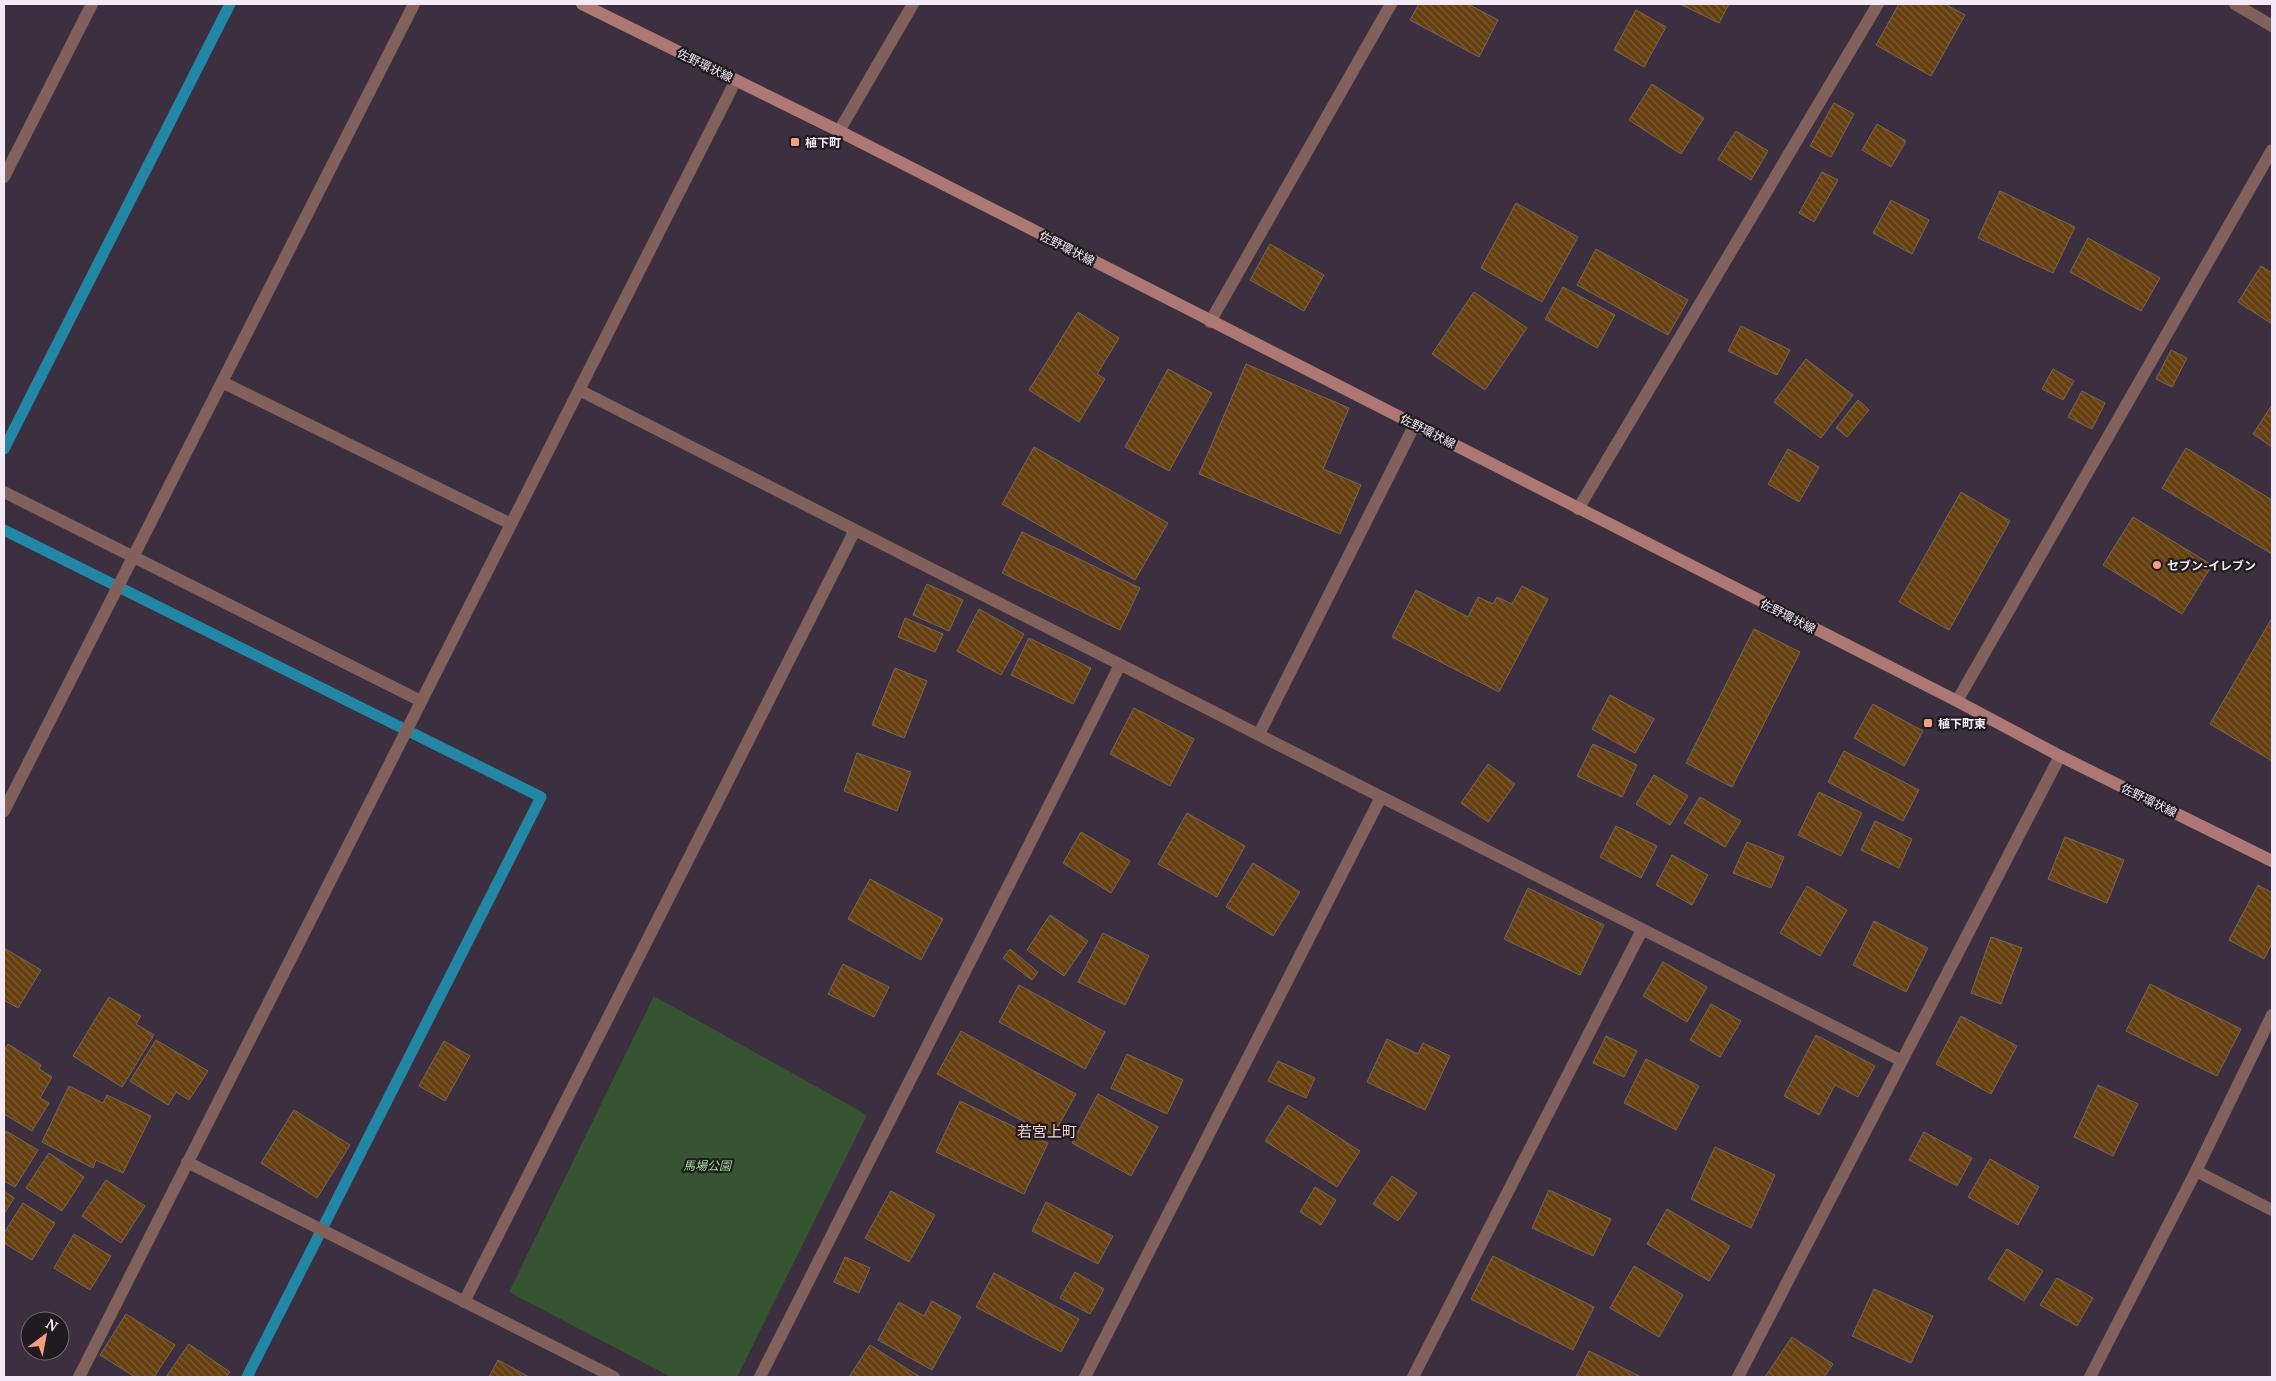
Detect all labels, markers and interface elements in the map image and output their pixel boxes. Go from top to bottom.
street label: 佐野環状線 [675,45,735,85]
place label: 植下町 [805,135,841,150]
marker: 植下町 [789,136,801,148]
street label: 佐野環状線 [1037,228,1097,268]
street label: 佐野環状線 [1398,411,1458,451]
place label: セブン-イレブン [2167,558,2256,573]
marker: セブン-イレブン [2151,559,2163,571]
street label: 佐野環状線 [1758,596,1818,636]
place label: 植下町東 [1938,716,1986,731]
marker: 植下町東 [1922,717,1934,729]
street label: 佐野環状線 [2119,780,2179,820]
district label: 若宮上町 [1017,1121,1077,1141]
park label: 馬場公園 [683,1158,733,1173]
north arrow [20,1311,70,1361]
text: N [43,1314,62,1336]

